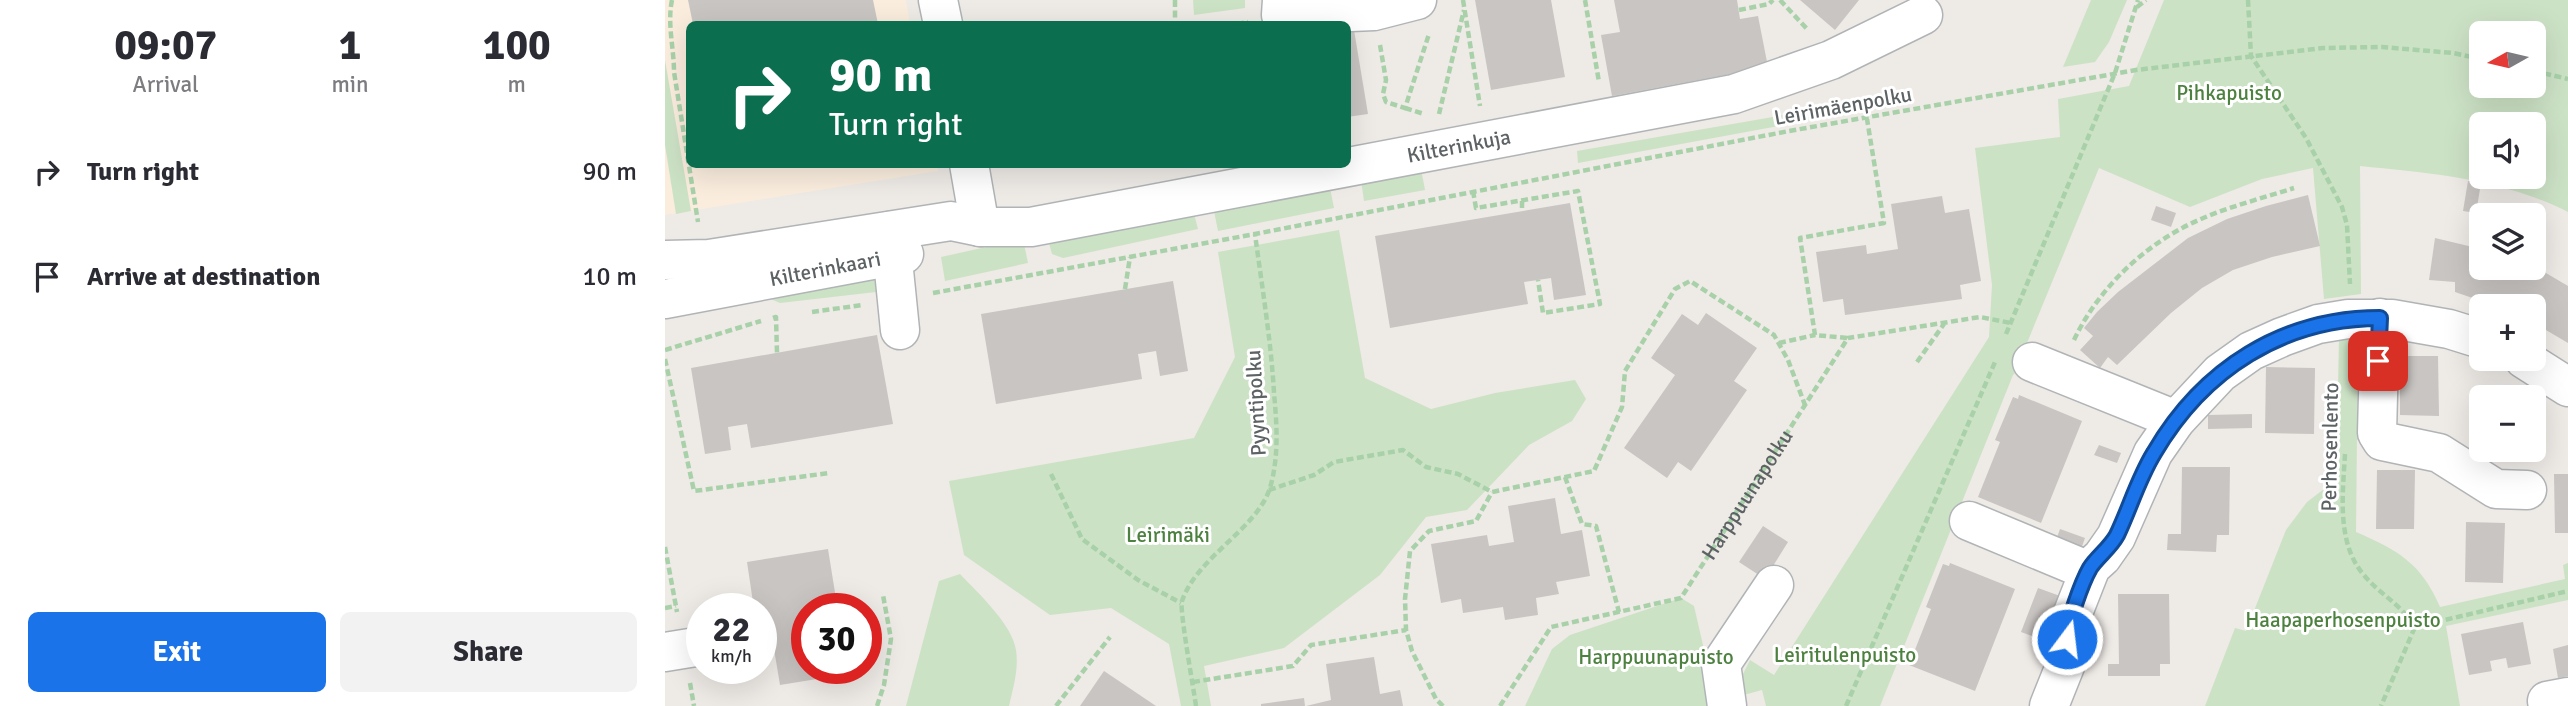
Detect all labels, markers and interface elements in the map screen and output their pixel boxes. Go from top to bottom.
text: 09:07 [114,20,217,71]
text: 1 [339,20,361,71]
text: 100 [483,20,551,71]
north arrow [2469,21,2546,98]
map controls [2469,21,2546,462]
text: 90 m [829,45,932,105]
icon: right [714,49,805,140]
text: Arrival [133,70,199,99]
text: min [331,70,369,99]
text: m [508,70,526,99]
park label: Pihkapuisto [2176,80,2282,106]
street label: Leirimäenpolku [1772,81,1914,131]
text: Turn right [829,105,962,144]
button: sound [2469,112,2546,189]
street label: Kilterinkuja [1405,124,1513,169]
icon: right [28,153,66,191]
text: Turn right [87,156,199,188]
text: 90 m [582,156,637,188]
button: layers [2469,203,2546,280]
street label: Kilterinkaari [767,246,883,292]
icon: arrive [28,258,66,296]
text: Arrive at destination [87,261,320,293]
text: 10 m [582,261,637,293]
button: + [2469,294,2546,371]
pin [2348,331,2408,391]
icon: arrive [2359,342,2397,380]
street label: Pyyntipolku [1240,349,1272,457]
street label: Perhosenlento [2316,382,2344,512]
button: − [2469,385,2546,462]
street label: Harppuunapolku [1696,425,1799,565]
park label: Leirimäki [1126,522,1210,548]
speed limit sign: 30 [791,593,882,684]
position arrow [2030,602,2104,676]
park label: Haapaperhosenpuisto [2245,607,2441,633]
text: 22 [713,608,750,651]
button: Exit [28,612,326,692]
button: Share [340,612,637,692]
park label: Leiritulenpuisto [1774,642,1916,668]
park label: Harppuunapuisto [1578,644,1734,670]
text: km/h [711,645,752,667]

